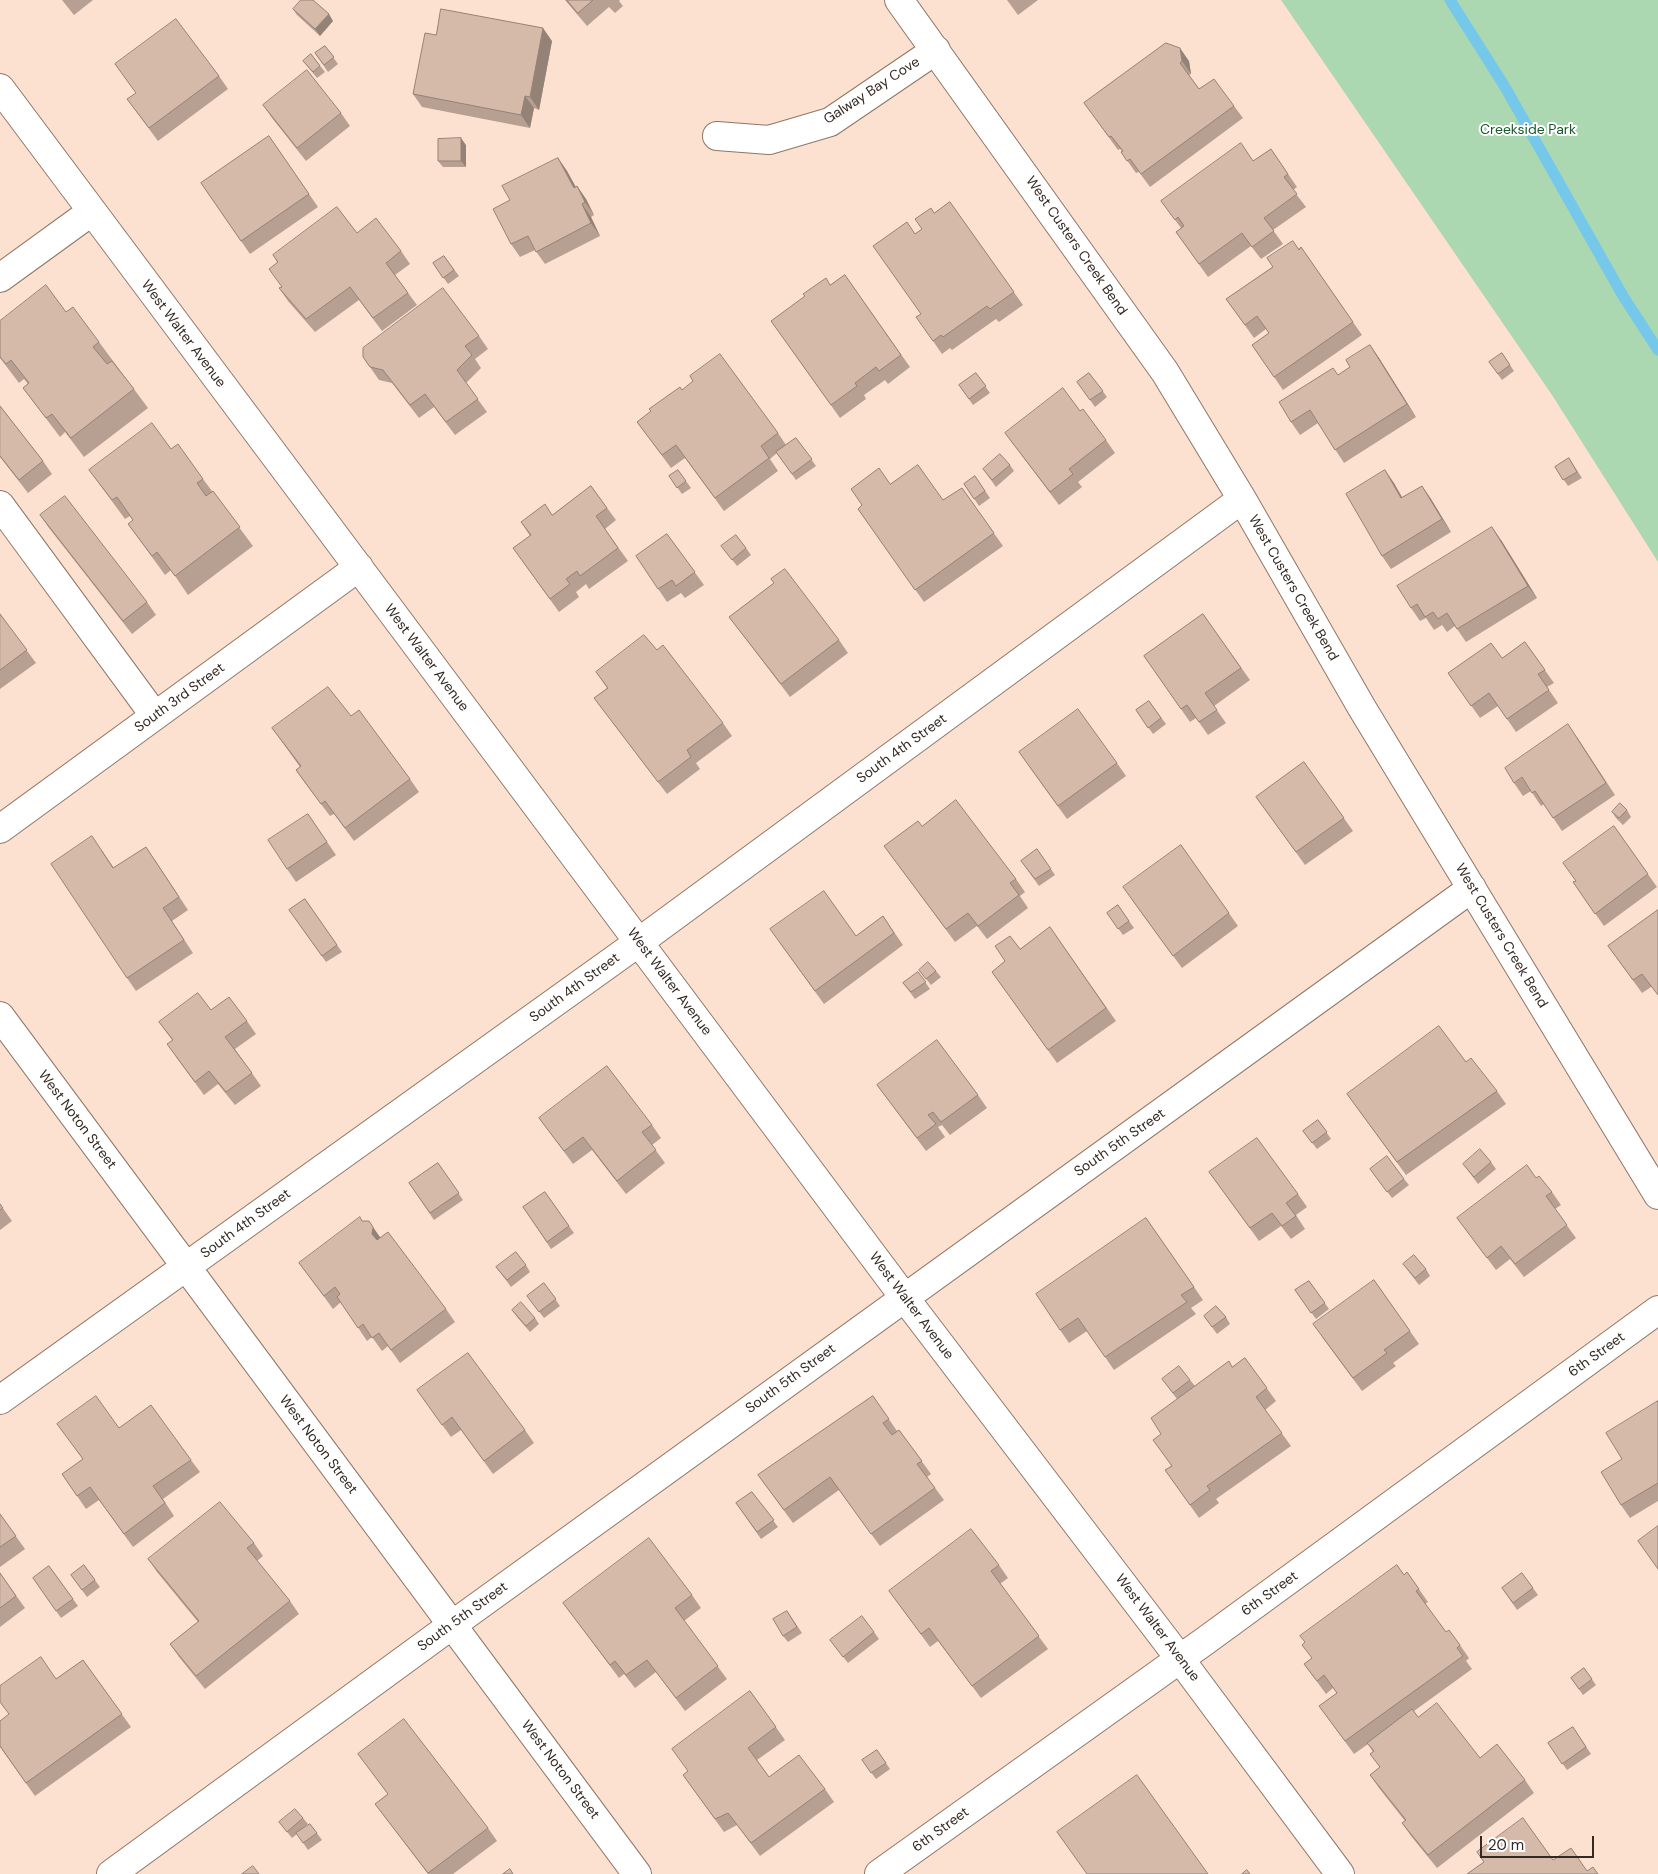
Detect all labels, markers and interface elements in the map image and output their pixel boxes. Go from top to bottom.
street label: Galway Bay Cove [821,54,923,128]
park label: Creekside Park [1480,122,1576,138]
street label: West Custers Creek Bend [1022,173,1130,319]
street label: West Walter Avenue [137,277,229,391]
street label: West Custers Creek Bend [1244,512,1342,664]
street label: West Walter Avenue [380,601,472,715]
street label: South 3rd Street [132,660,228,736]
street label: South 4th Street [854,711,950,787]
street label: West Custers Creek Bend [1451,861,1551,1011]
street label: West Walter Avenue [623,925,715,1039]
street label: South 4th Street [527,950,623,1026]
street label: West Noton Street [34,1067,120,1173]
street label: South 5th Street [1071,1105,1169,1181]
street label: South 4th Street [198,1186,294,1262]
street label: West Walter Avenue [865,1249,957,1363]
street label: 6th Street [1565,1329,1629,1381]
street label: South 5th Street [743,1341,839,1417]
street label: West Noton Street [275,1392,361,1498]
street label: 6th Street [1238,1568,1302,1620]
street label: West Walter Avenue [1111,1571,1203,1685]
street label: South 5th Street [415,1579,511,1655]
street label: West Noton Street [517,1717,603,1823]
street label: 6th Street [909,1804,973,1856]
scale bar [1483,1826,1597,1858]
text: 20 m [1488,1835,1524,1855]

